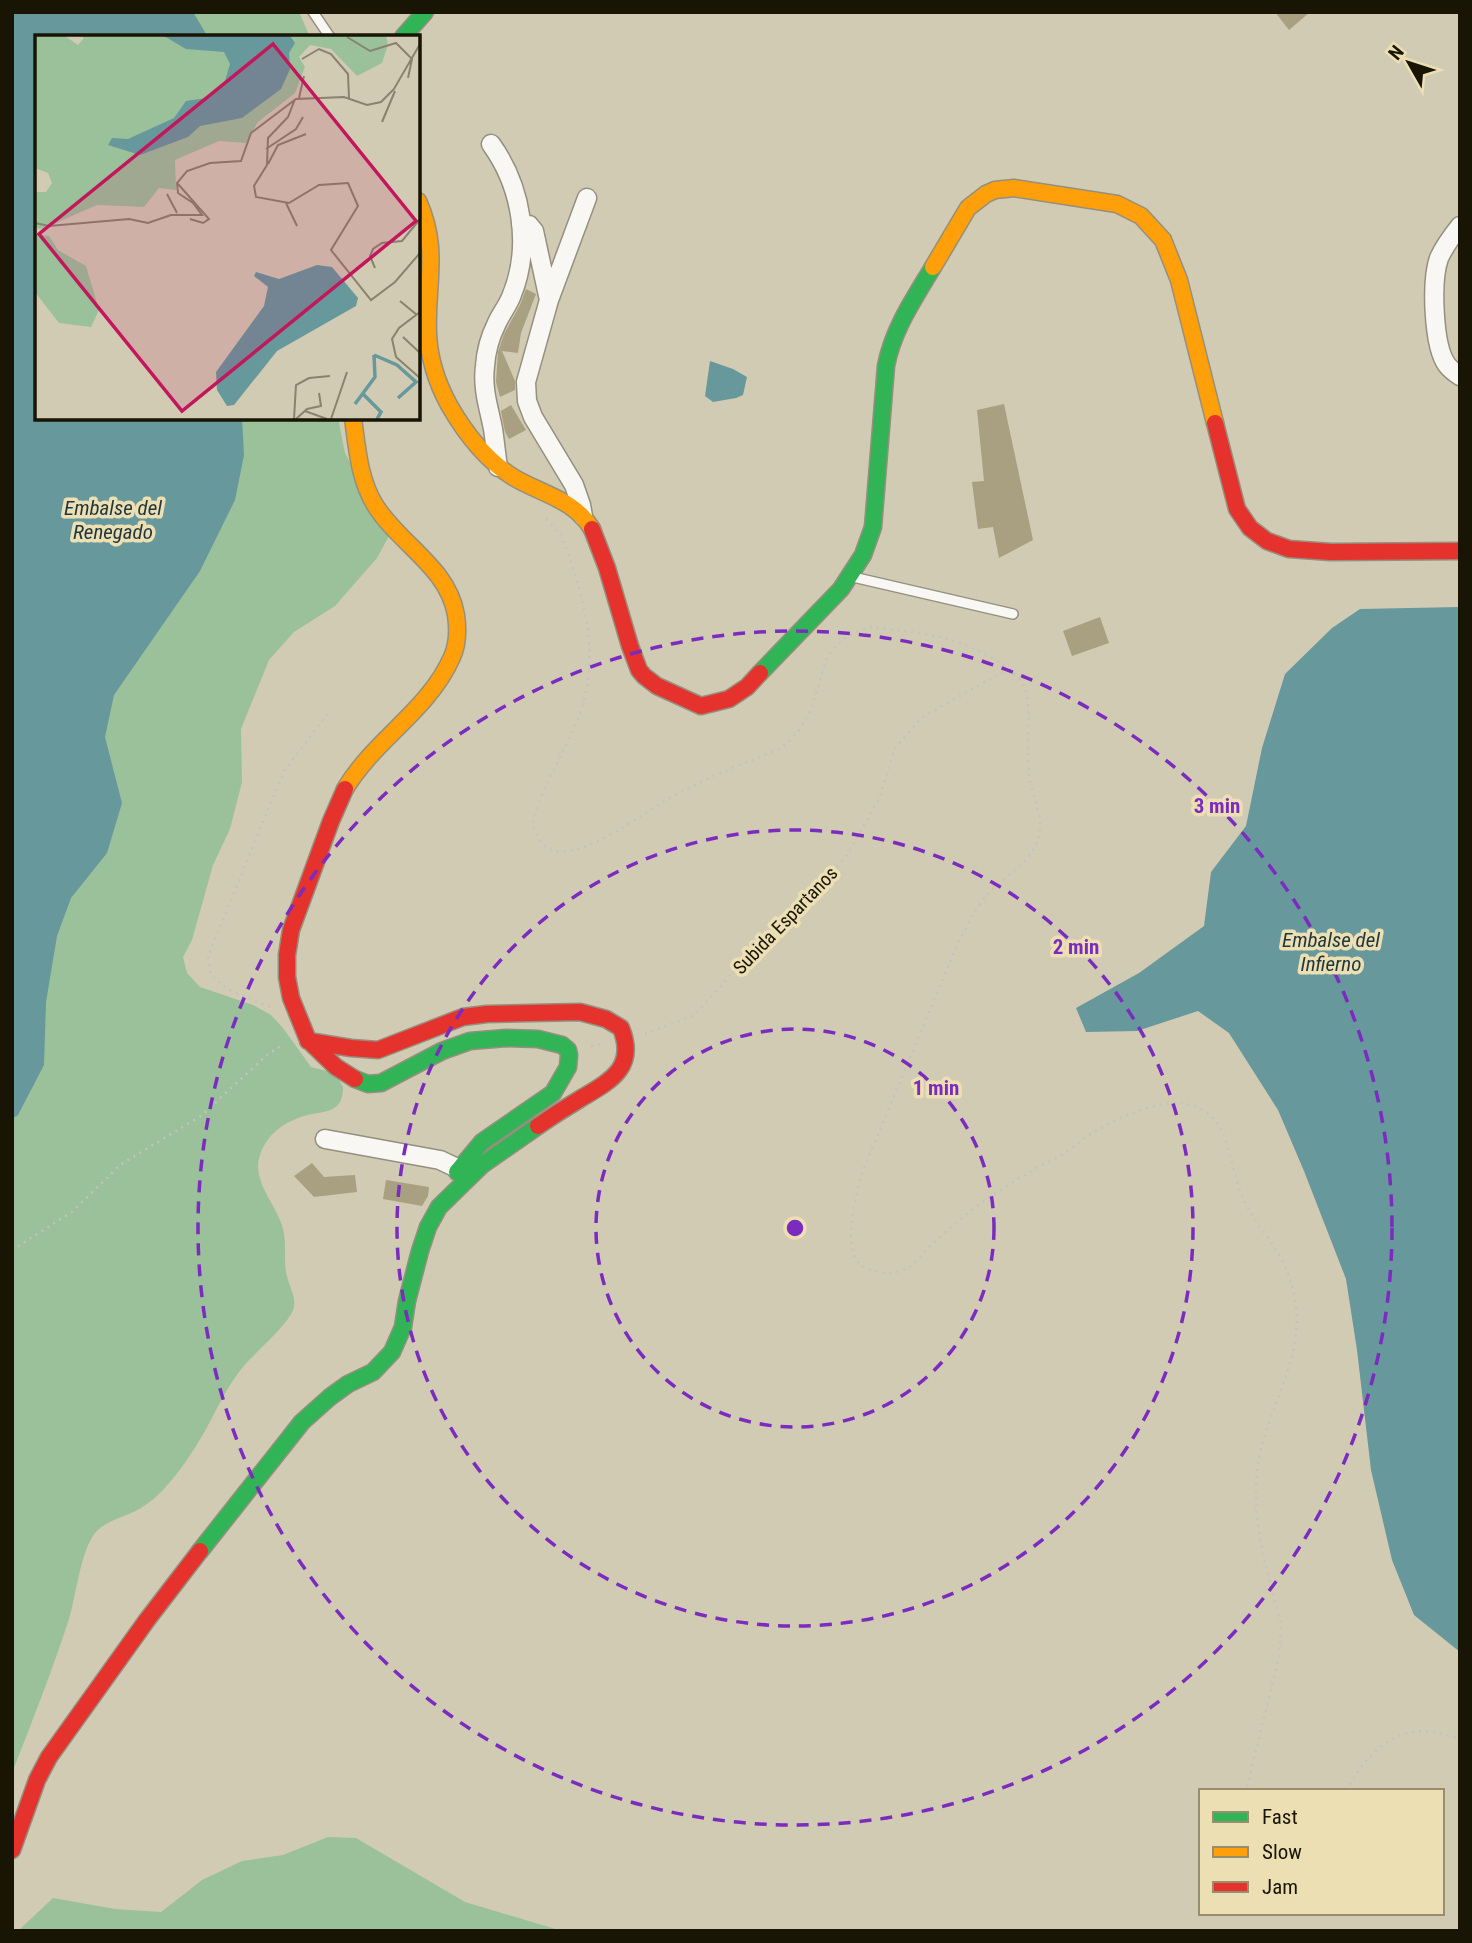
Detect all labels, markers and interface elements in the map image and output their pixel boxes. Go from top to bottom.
north arrow [1374,28,1444,98]
inset map [35,35,420,420]
text: N [1384,41,1409,64]
water label: Embalse del Renegado [64,496,162,544]
text: 3 min [1194,794,1240,818]
street label: Subida Espartanos [728,862,842,979]
water label: Embalse del Infierno [1282,928,1380,976]
text: 2 min [1053,935,1099,959]
text: 1 min [913,1076,959,1100]
centre of rings [783,1216,807,1240]
legend [1199,1789,1444,1915]
text: Fast [1262,1805,1298,1829]
text: Slow [1262,1840,1302,1864]
text: Jam [1262,1875,1298,1899]

